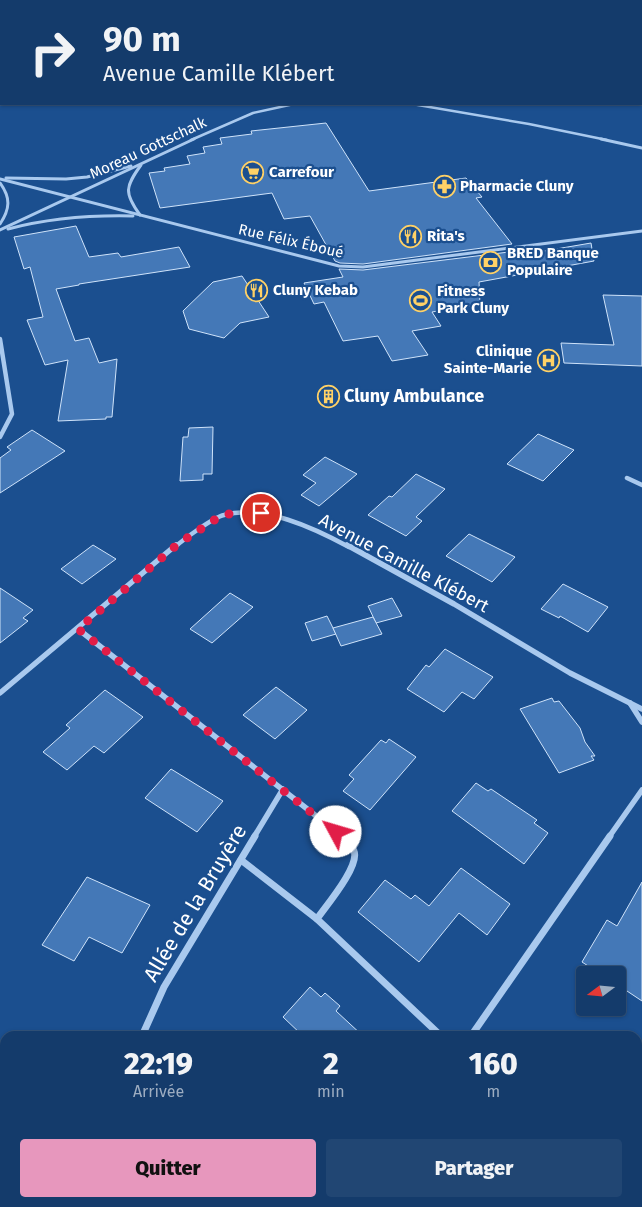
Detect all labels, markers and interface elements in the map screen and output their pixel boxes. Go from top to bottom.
text: 90 m [103,18,181,60]
icon: right [20,20,85,85]
text: Avenue Camille Klébert [103,60,334,87]
street label: Moreau Gottschalk [87,113,210,183]
supermarket icon: Carrefour [241,160,265,184]
place label: Carrefour [269,163,335,181]
pharmacy icon: Pharmacie Cluny [432,174,456,198]
place label: Pharmacie Cluny [460,177,574,195]
street label: Rue Félix Éboué [237,220,345,262]
restaurant icon: Rita's [399,224,423,248]
place label: Rita's [427,227,465,245]
place label: BRED Banque Populaire [507,244,599,279]
bank icon: BRED Banque Populaire [479,250,503,274]
restaurant icon: Cluny Kebab [245,278,269,302]
place label: Cluny Kebab [273,281,358,299]
place label: Fitness Park Cluny [437,282,509,317]
sports icon: Fitness Park Cluny [409,288,433,312]
place label: Clinique Sainte-Marie [444,342,532,377]
hospital icon: Clinique Sainte-Marie [536,348,560,372]
building icon: Cluny Ambulance [316,384,340,408]
place label: Cluny Ambulance [344,385,484,407]
pin [240,492,282,534]
icon: arrive [247,499,275,527]
street label: Avenue Camille Klébert [315,509,493,617]
position arrow [309,805,361,857]
street label: Allée de la Bruyère [138,820,252,986]
north arrow [576,966,626,1016]
map controls [576,966,626,1016]
text: 22:19 [124,1046,193,1082]
text: 2 [323,1046,339,1082]
text: 160 [469,1046,518,1082]
text: Arrivée [133,1082,184,1101]
text: min [317,1082,345,1101]
text: m [486,1082,500,1101]
button: Quitter [20,1139,316,1197]
button: Partager [326,1139,622,1197]

